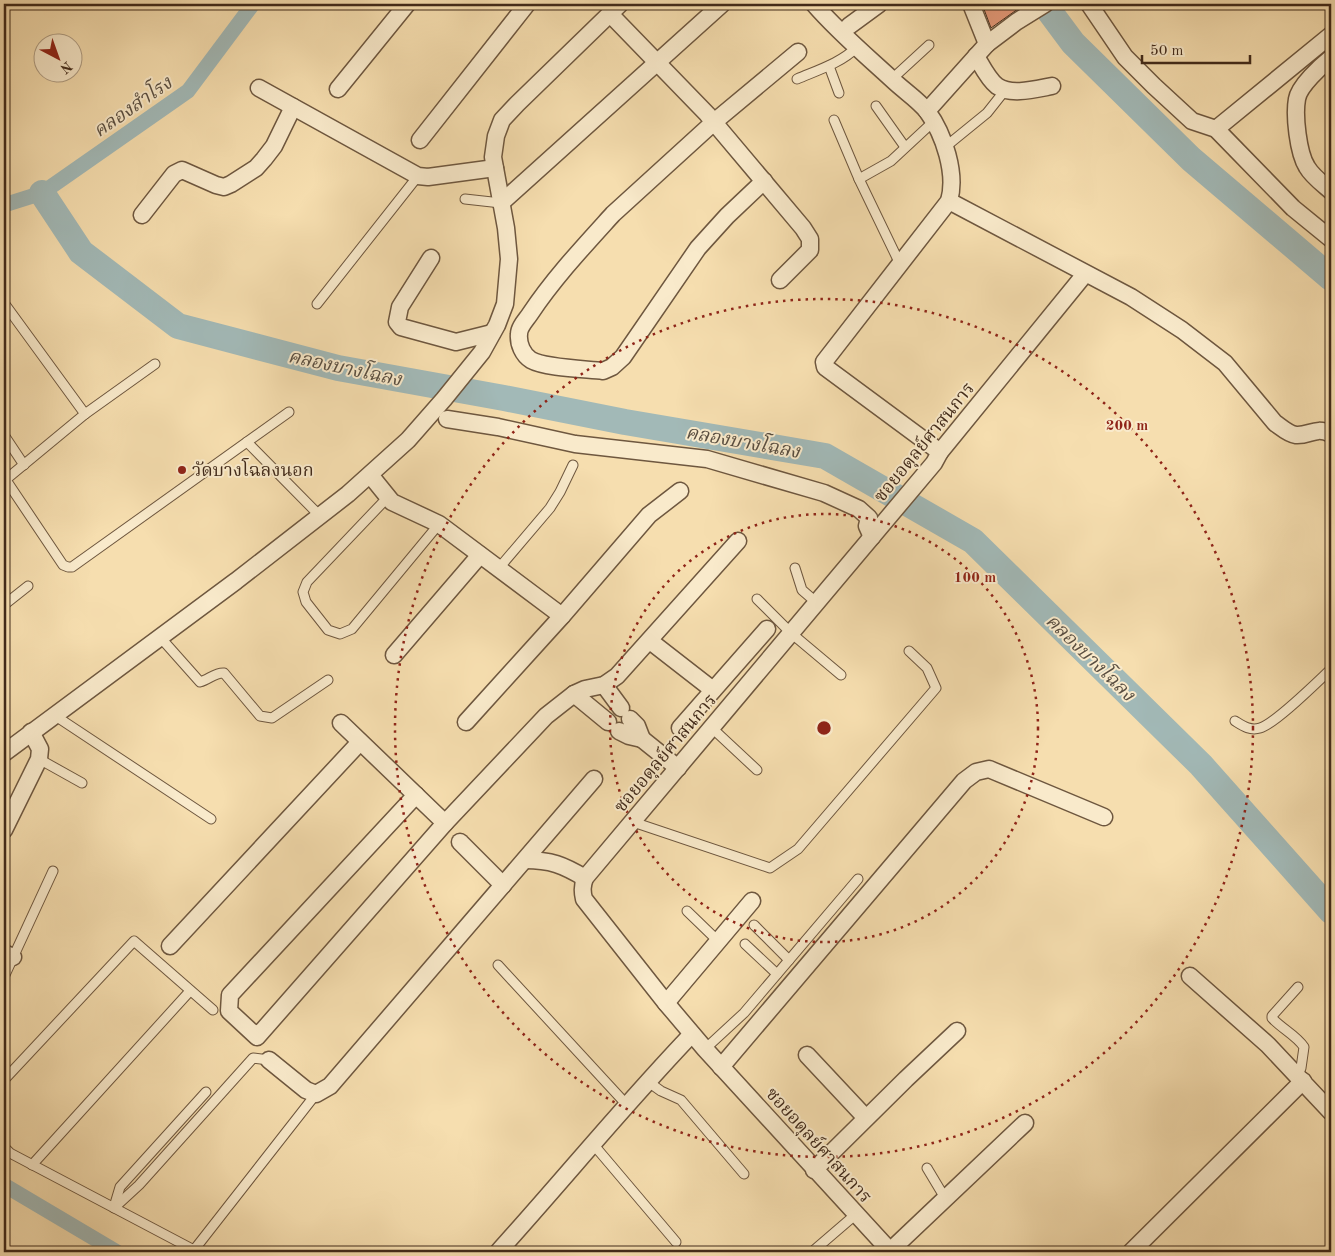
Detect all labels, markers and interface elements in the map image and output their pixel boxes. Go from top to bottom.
north arrow [32,32,82,82]
scale bar [1142,32,1250,64]
text: 50 m [1150,44,1184,59]
text: N [57,58,75,76]
water label: คลองสำโรง [87,68,177,142]
water label: คลองบางโฉลง [286,342,406,391]
street label: ซอยอดุลย์ศาสนการ [869,378,980,507]
water label: คลองบางโฉลง [684,418,804,463]
text: 200 m [1106,419,1148,434]
place label: วัดบางโฉลงนอก [192,457,314,480]
marker: วัดบางโฉลงนอก [176,464,188,476]
text: 100 m [954,571,996,586]
water label: คลองบางโฉลง [1041,608,1143,707]
street label: ซอยอดุลย์ศาสนการ [609,689,722,817]
centre of rings [815,719,833,737]
street label: ซอยอดุลย์ศาสนการ [761,1083,877,1208]

